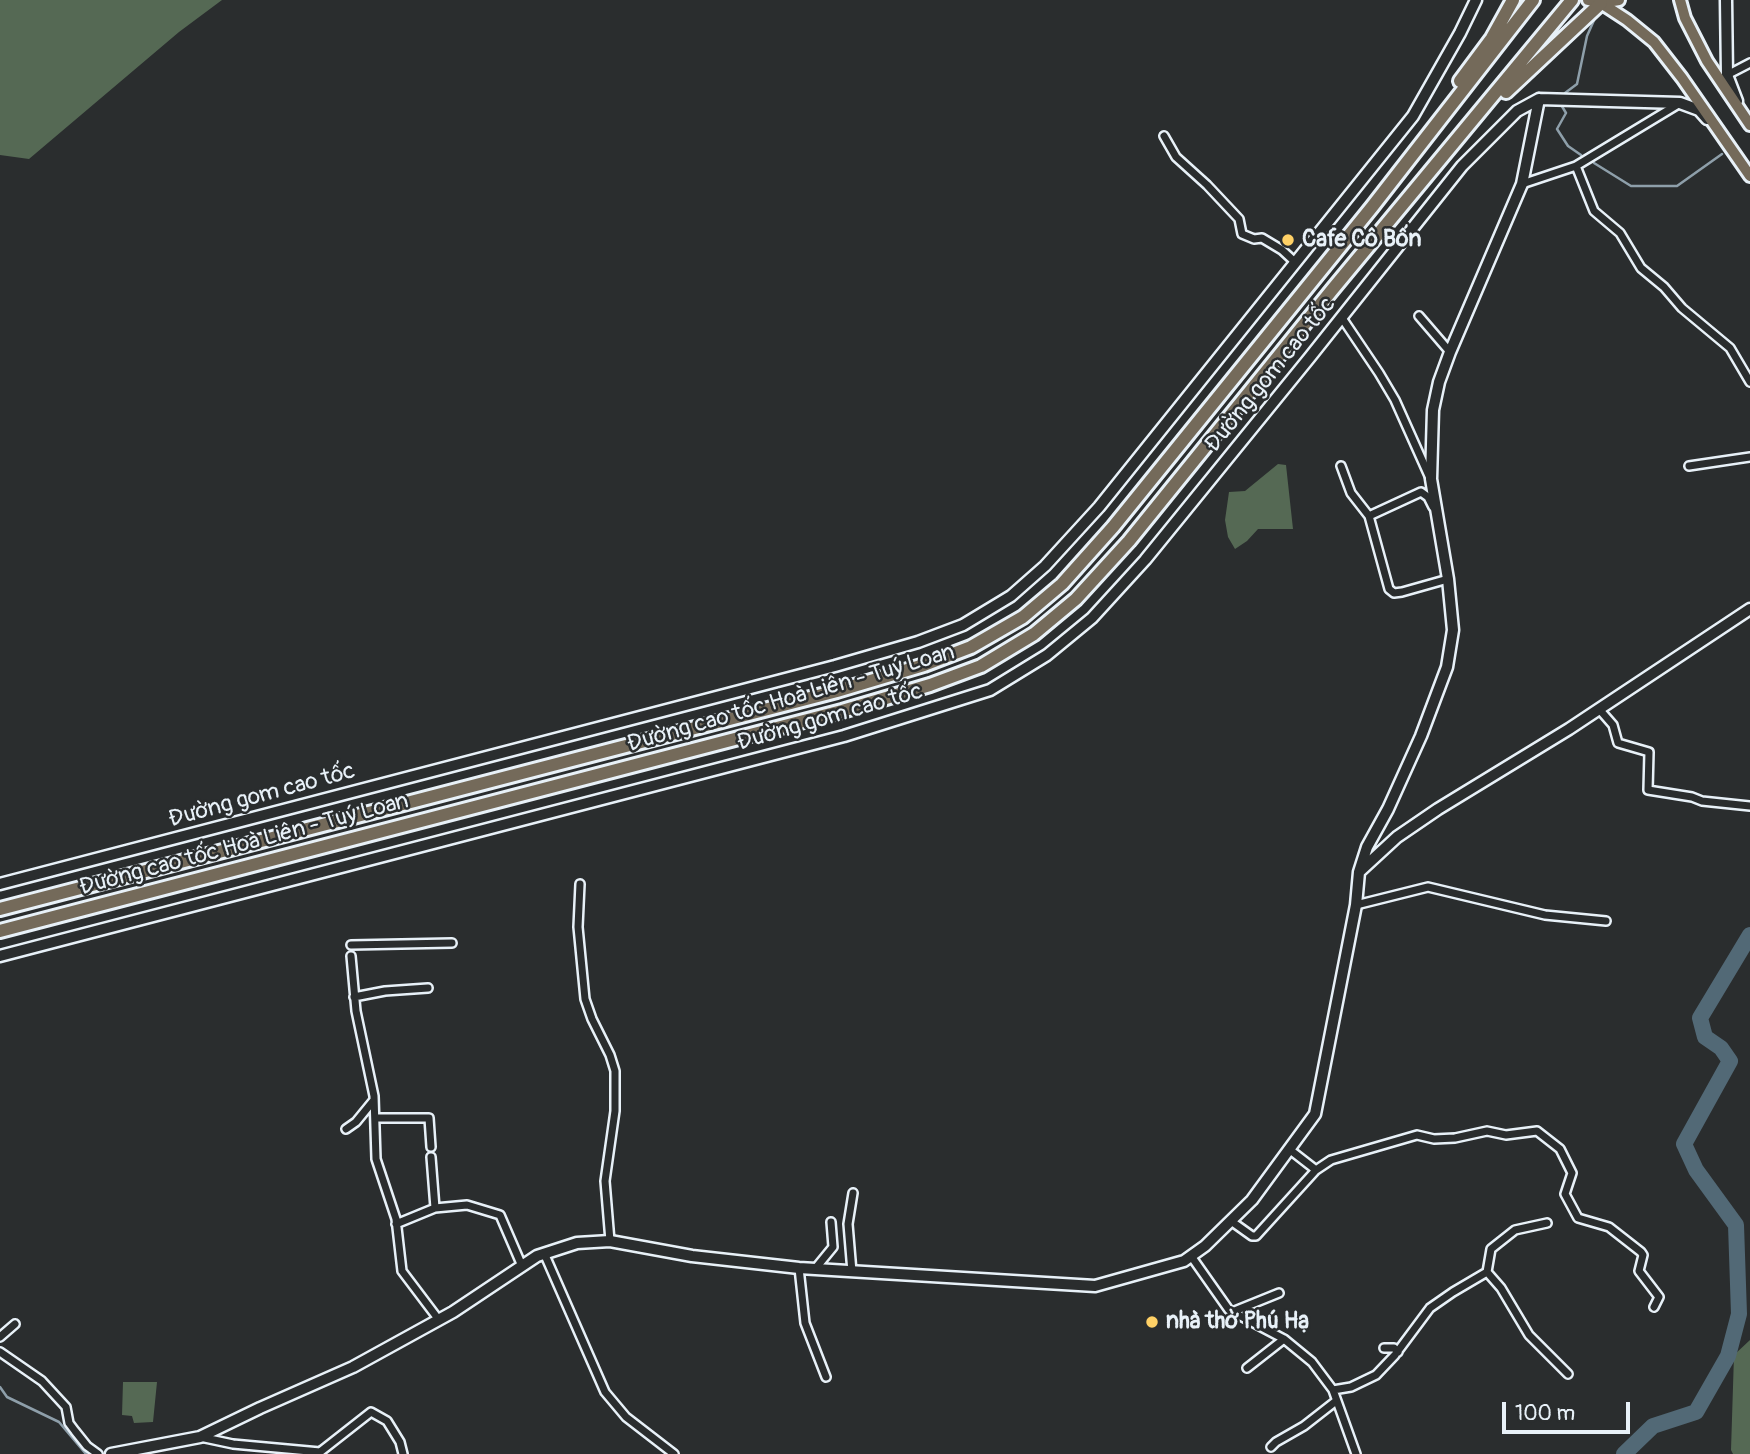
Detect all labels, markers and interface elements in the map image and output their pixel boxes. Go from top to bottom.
place label: Cafe Cô Bốn [1302,226,1422,254]
marker: Cafe Cô Bốn [1280,232,1296,248]
street label: Đường gom cao tốc [1200,292,1342,458]
street label: Đường cao tốc Hoà Liên - Tuý Loan [624,639,958,759]
street label: Đường gom cao tốc [734,678,926,758]
street label: Đường gom cao tốc [166,758,358,834]
street label: Đường cao tốc Hoà Liên - Tuý Loan [76,788,412,902]
place label: nhà thờ Phú Hạ [1166,1308,1310,1336]
marker: nhà thờ Phú Hạ [1144,1314,1160,1330]
scale bar [1505,1388,1633,1432]
text: 100 m [1515,1400,1575,1427]

